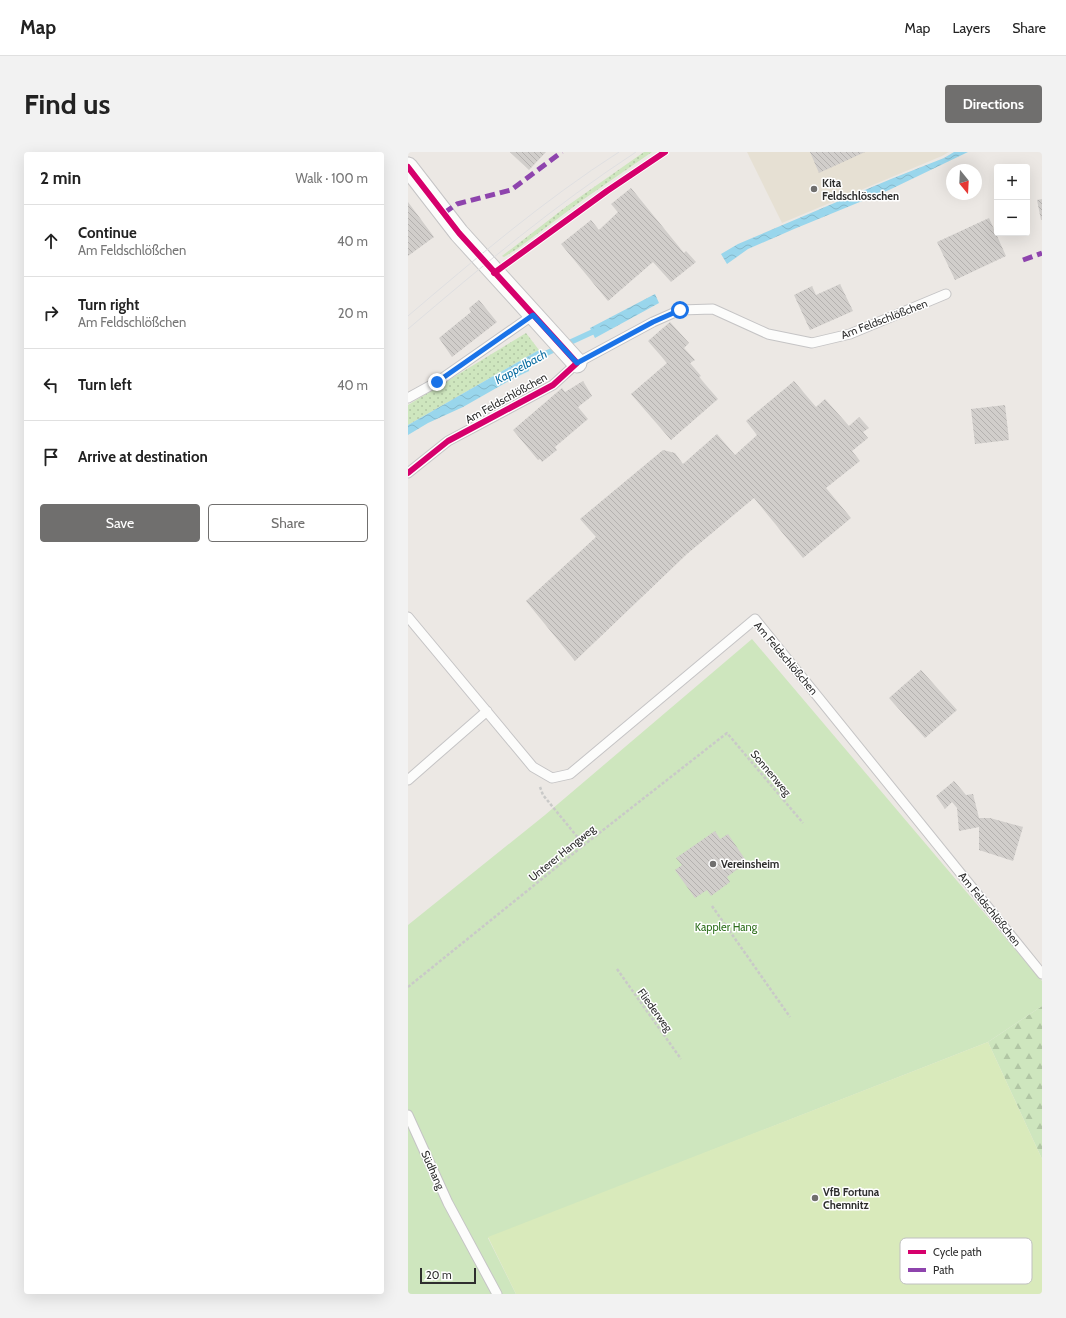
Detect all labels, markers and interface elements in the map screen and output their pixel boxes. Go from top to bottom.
text: Map [20,16,56,39]
text: Map [905,19,930,37]
text: Layers [952,19,990,37]
text: Share [1012,19,1046,37]
button: Directions [945,85,1042,123]
text: Find us [24,87,110,121]
north arrow [946,164,982,200]
map controls [994,164,1030,236]
button: + [994,164,1030,200]
text: 2 min [40,168,81,188]
text: Walk · 100 m [295,170,368,186]
place label: Kita Feldschlösschen [822,176,899,203]
marker: Kita Feldschlösschen [809,184,819,194]
button: − [994,200,1030,236]
text: Continue [78,224,137,242]
icon: ahead [40,230,62,252]
text: 40 m [337,233,368,249]
text: Am Feldschlößchen [78,242,186,258]
text: Turn right [78,296,139,314]
street label: Am Feldschlößchen [839,296,929,342]
route start [671,301,689,319]
icon: right [40,302,62,324]
text: 20 m [338,305,368,321]
text: Am Feldschlößchen [78,314,186,330]
water label: Kappelbach [492,346,550,387]
street label: Am Feldschlößchen [463,370,549,426]
route end [428,373,446,391]
icon: left [40,374,62,396]
text: Turn left [78,376,132,394]
text: 40 m [337,377,368,393]
icon: arrive [40,446,62,468]
text: Arrive at destination [78,448,208,466]
button: Save [40,504,200,542]
button: Share [208,504,368,542]
street label: Am Feldschlößchen [751,618,821,698]
street label: Sonnenweg [748,747,795,799]
street label: Unterer Hangweg [526,822,599,884]
place label: Vereinsheim [721,857,779,871]
marker: Vereinsheim [708,859,718,869]
street label: Am Feldschlößchen [956,869,1024,949]
park label: Kappler Hang [695,920,758,934]
street label: Fliederweg [634,985,676,1035]
street label: Südhang [418,1148,448,1192]
place label: VfB Fortuna Chemnitz [823,1185,880,1212]
marker: VfB Fortuna Chemnitz [810,1193,820,1203]
legend [900,1238,1032,1284]
text: Cycle path [933,1245,982,1259]
text: Path [933,1263,954,1277]
scale bar [420,1266,476,1285]
text: 20 m [426,1268,452,1282]

